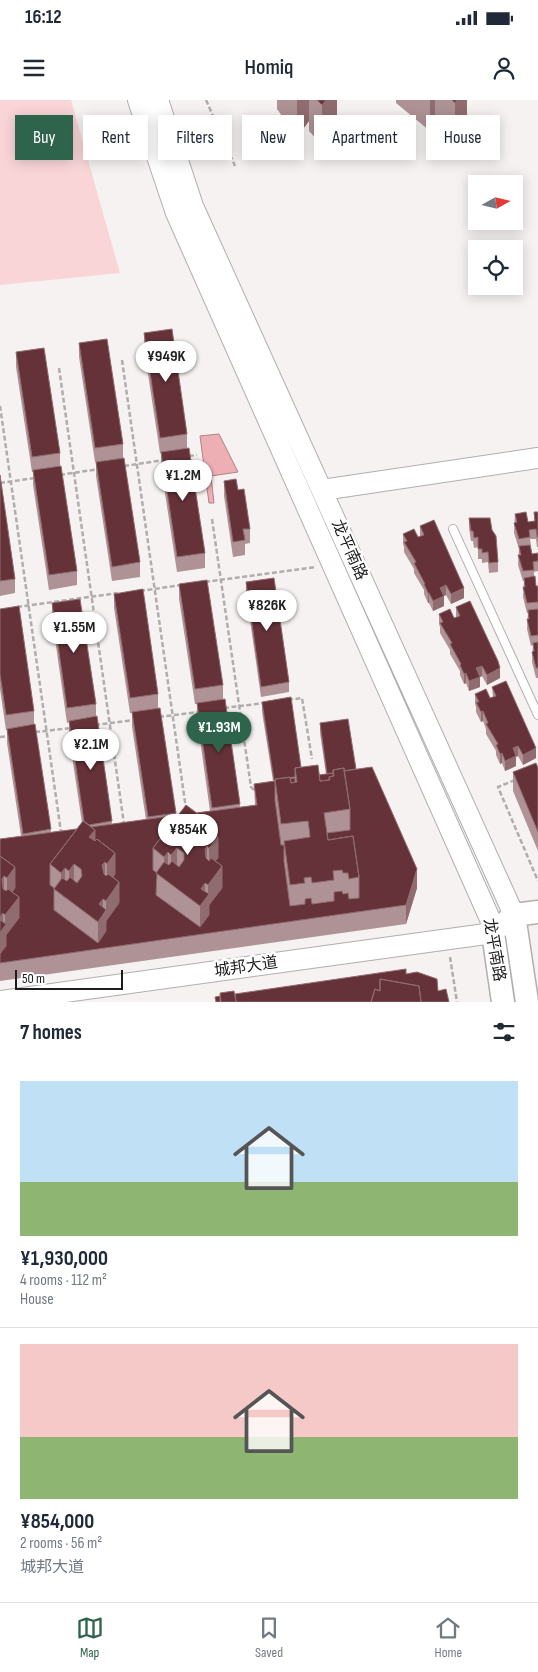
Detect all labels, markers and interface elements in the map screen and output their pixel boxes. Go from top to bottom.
text: 16:12 [25,6,62,29]
icon: menu [20,54,48,82]
text: Homiq [245,54,293,81]
icon: person [490,54,518,82]
chip: Buy [15,115,73,160]
chip: Rent [83,115,148,160]
chip: Filters [158,115,232,160]
chip: New [242,115,304,160]
chip: Apartment [314,115,416,160]
chip: House [426,115,500,160]
north arrow [468,175,522,230]
map controls [468,175,523,295]
button: locate [468,240,523,295]
pin: ¥949K [131,340,201,383]
text: ¥949K [147,347,185,366]
pin: ¥1.2M [148,460,218,502]
text: ¥1.2M [165,466,201,485]
street label: 龙平南路 [327,517,371,583]
pin: ¥826K [232,590,302,632]
text: ¥826K [248,596,286,615]
pin: ¥1.55M [33,612,115,654]
text: ¥1.55M [53,618,95,637]
pin: ¥1.93M [178,712,260,754]
text: ¥1.93M [197,718,241,737]
pin: ¥2.1M [56,728,126,771]
text: ¥2.1M [73,735,109,754]
pin: ¥854K [153,814,223,856]
text: ¥854K [169,820,207,839]
street label: 龙平南路 [479,917,509,983]
street label: 城邦大道 [213,953,279,981]
scale bar [15,967,122,990]
text: 50 m [22,970,45,987]
icon: filters [490,1018,518,1046]
text: 7 homes [20,1020,82,1045]
icon: home [224,1113,314,1203]
text: ¥1,930,000 [20,1246,108,1271]
text: 4 rooms · 112 m² [20,1271,107,1290]
text: House [20,1290,54,1309]
icon: home [224,1376,314,1466]
text: ¥854,000 [20,1509,94,1534]
text: 2 rooms · 56 m² [20,1534,102,1553]
text: 城邦大道 [20,1558,84,1577]
tab: Map [76,1614,104,1661]
tab: Saved [255,1614,283,1661]
tab: Home [434,1614,462,1661]

